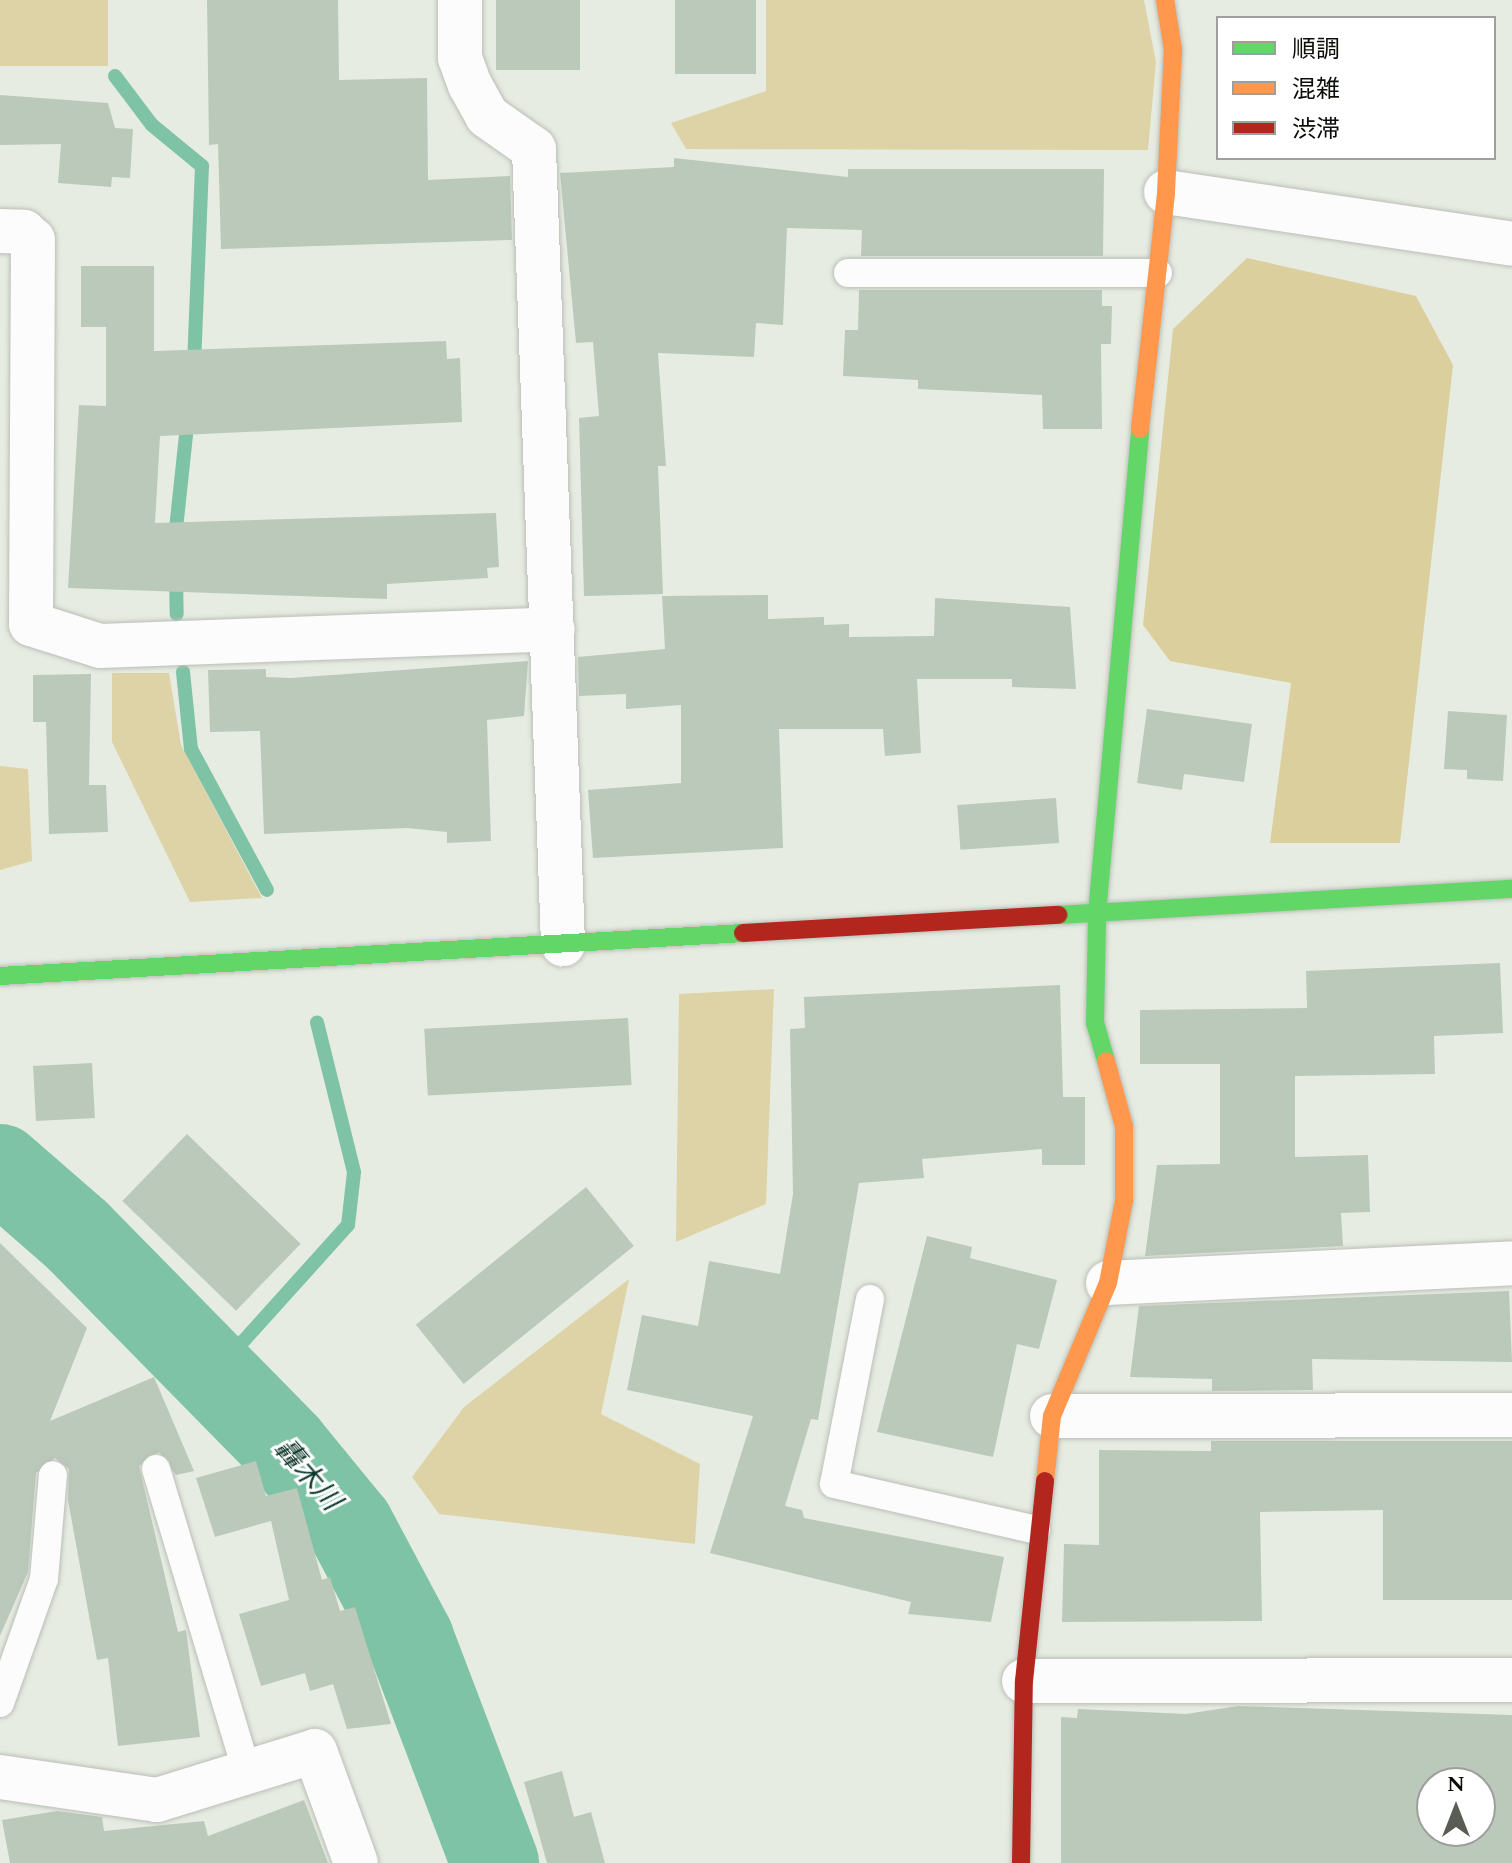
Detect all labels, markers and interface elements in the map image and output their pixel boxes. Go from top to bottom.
legend [1216,16,1496,160]
text: 順調 [1292,32,1340,68]
text: 混雑 [1292,72,1340,108]
text: 渋滞 [1292,112,1340,148]
water label: 轟木川 [267,1432,347,1518]
north arrow [1416,1767,1496,1847]
text: N [1447,1768,1465,1801]

